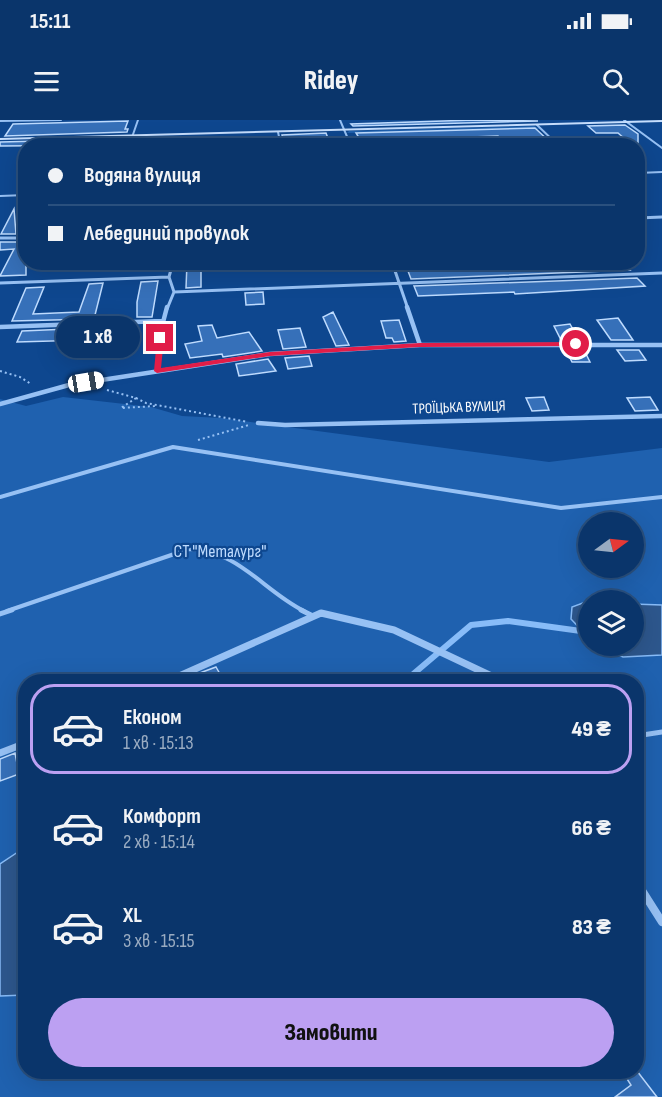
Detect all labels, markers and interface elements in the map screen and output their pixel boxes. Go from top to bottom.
text: 15:11 [30,8,70,35]
icon: menu [30,65,63,98]
text: Ridey [304,65,358,97]
icon: search [599,65,632,98]
text: Водяна вулиця [84,162,201,189]
text: Лебединий провулок [84,220,249,247]
callout: 1 хв [55,317,139,359]
route end [146,324,173,351]
text: 1 хв [84,325,112,349]
route start [562,330,589,357]
car [67,370,105,394]
street label: ТРОЇЦЬКА ВУЛИЦЯ [412,396,506,419]
north arrow [578,512,644,578]
map controls [578,512,644,656]
park label: СТ "Металург" [174,541,266,562]
button: layers [578,590,644,656]
icon: car [51,702,105,756]
text: Економ [123,704,182,731]
text: 49 ₴ [571,716,611,743]
text: 1 хв · 15:13 [123,731,194,755]
icon: car [51,801,105,855]
text: Комфорт [123,803,201,830]
text: 66 ₴ [572,815,611,842]
text: 2 хв · 15:14 [123,830,195,854]
icon: car [51,900,105,954]
text: XL [123,902,142,929]
text: 83 ₴ [572,914,611,941]
text: 3 хв · 15:15 [123,929,195,953]
button: Замовити [48,998,614,1067]

